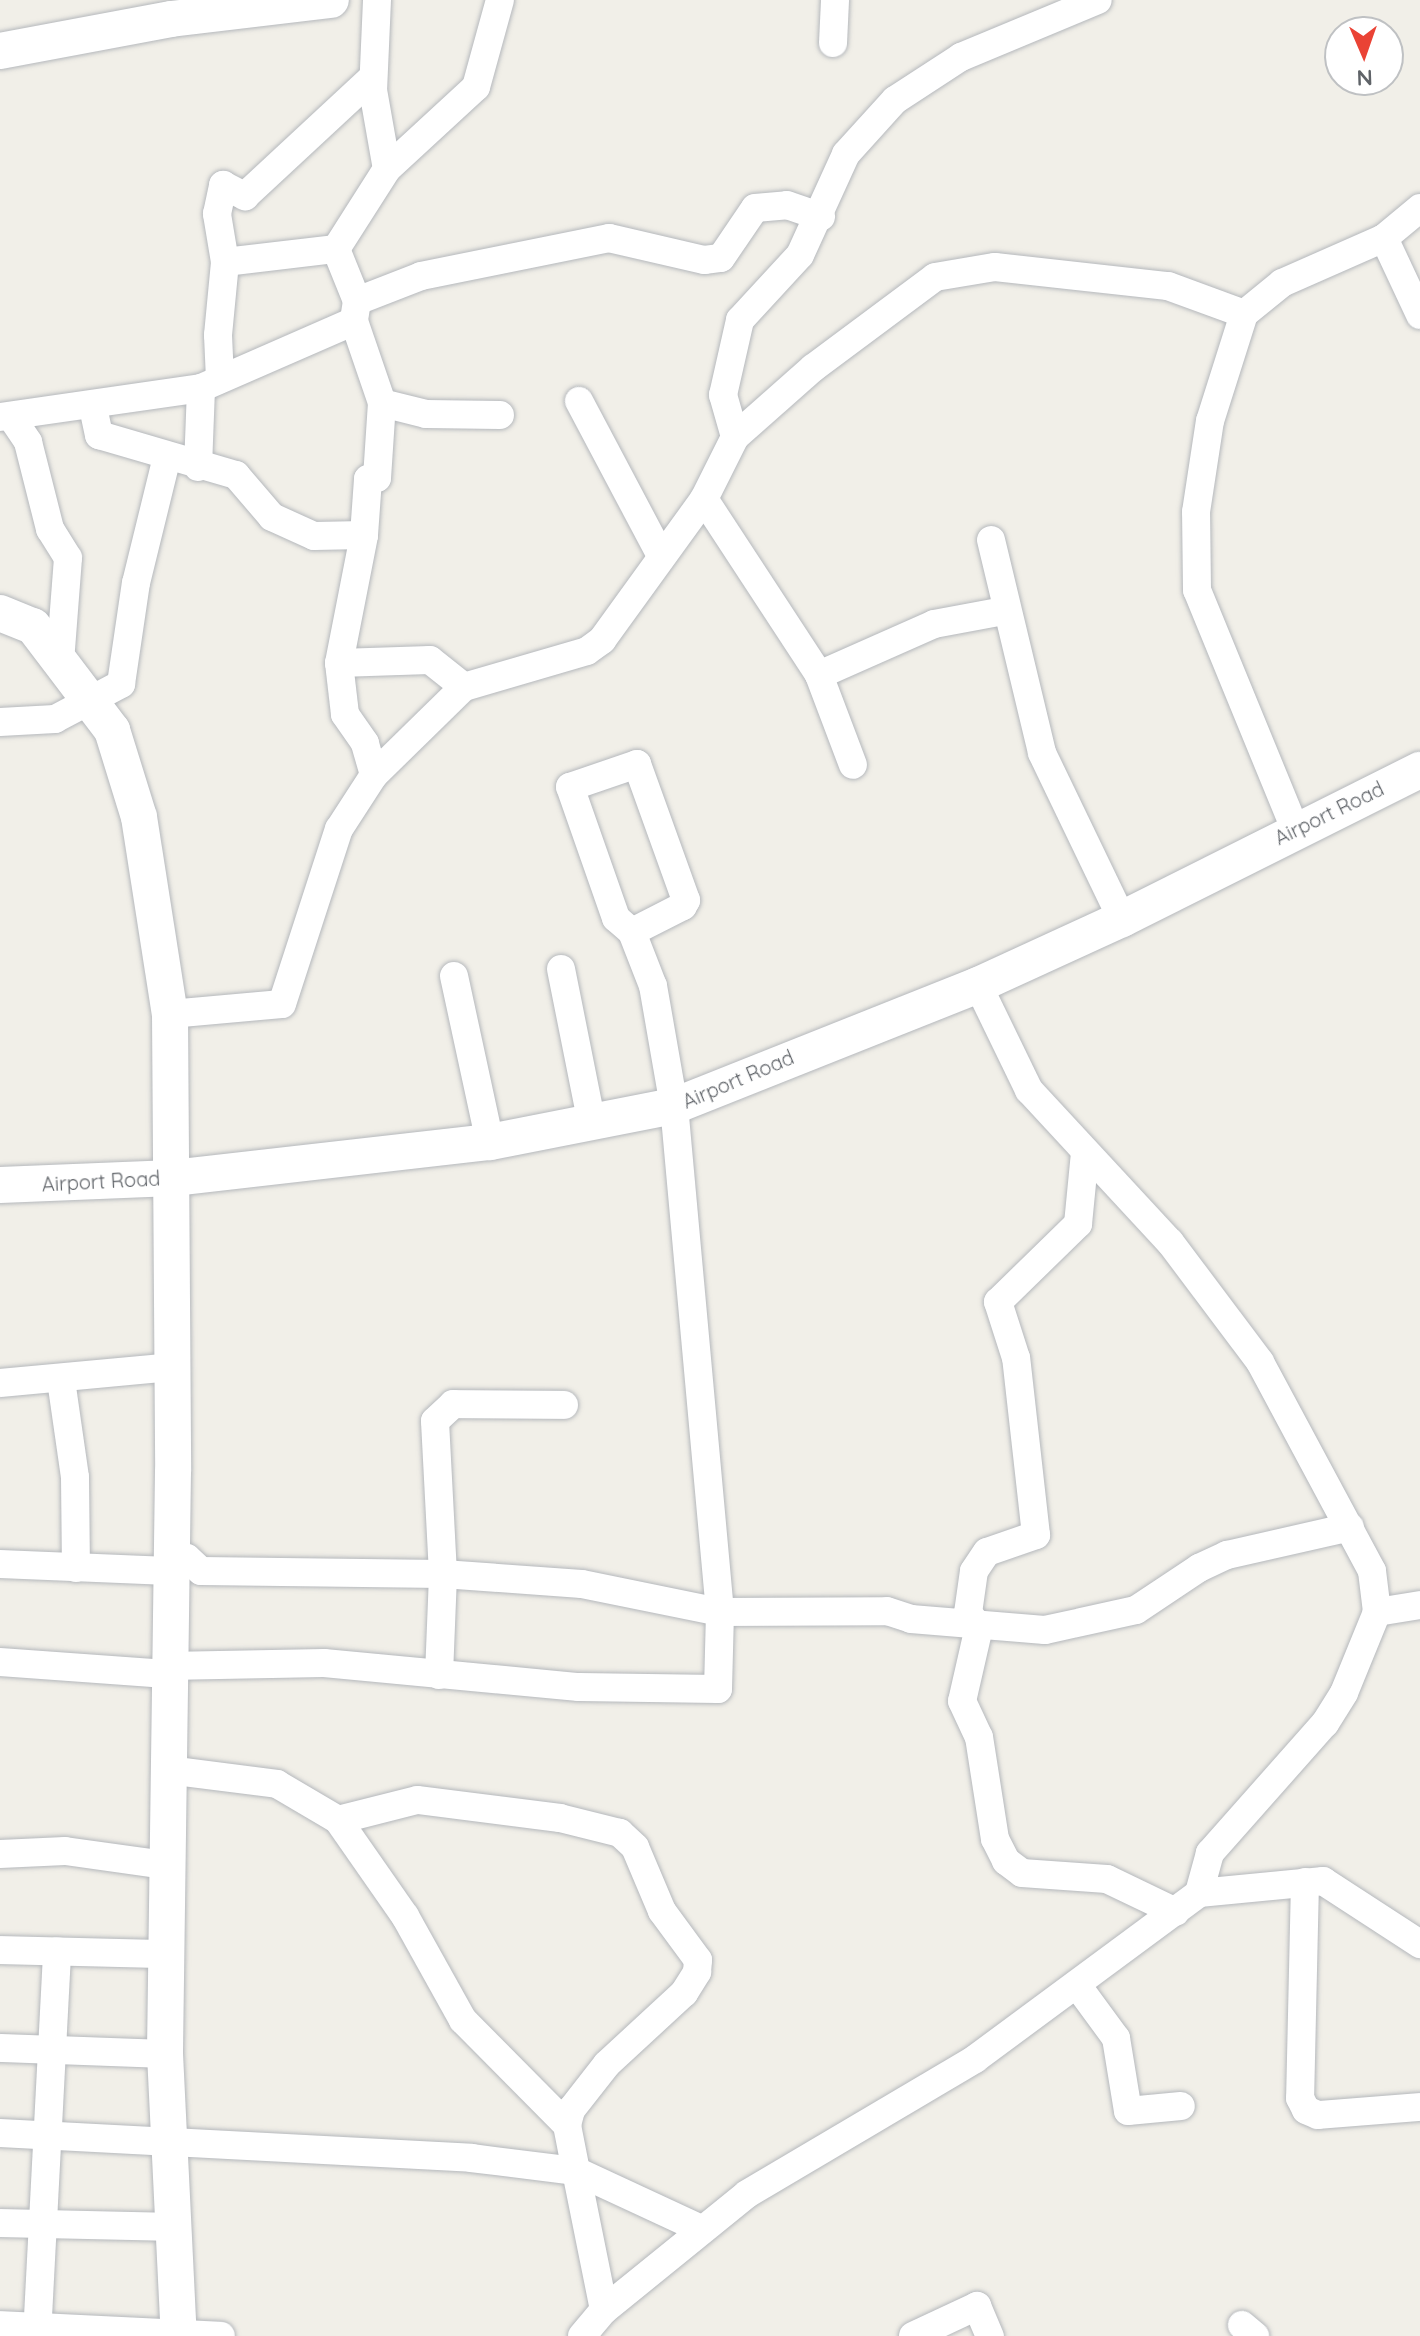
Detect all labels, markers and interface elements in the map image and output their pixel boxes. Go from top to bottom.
north arrow [1324,16,1404,96]
text: N [1356,64,1373,92]
street label: Airport Road [1270,776,1388,850]
street label: Airport Road [679,1045,797,1113]
street label: Airport Road [41,1166,161,1196]

